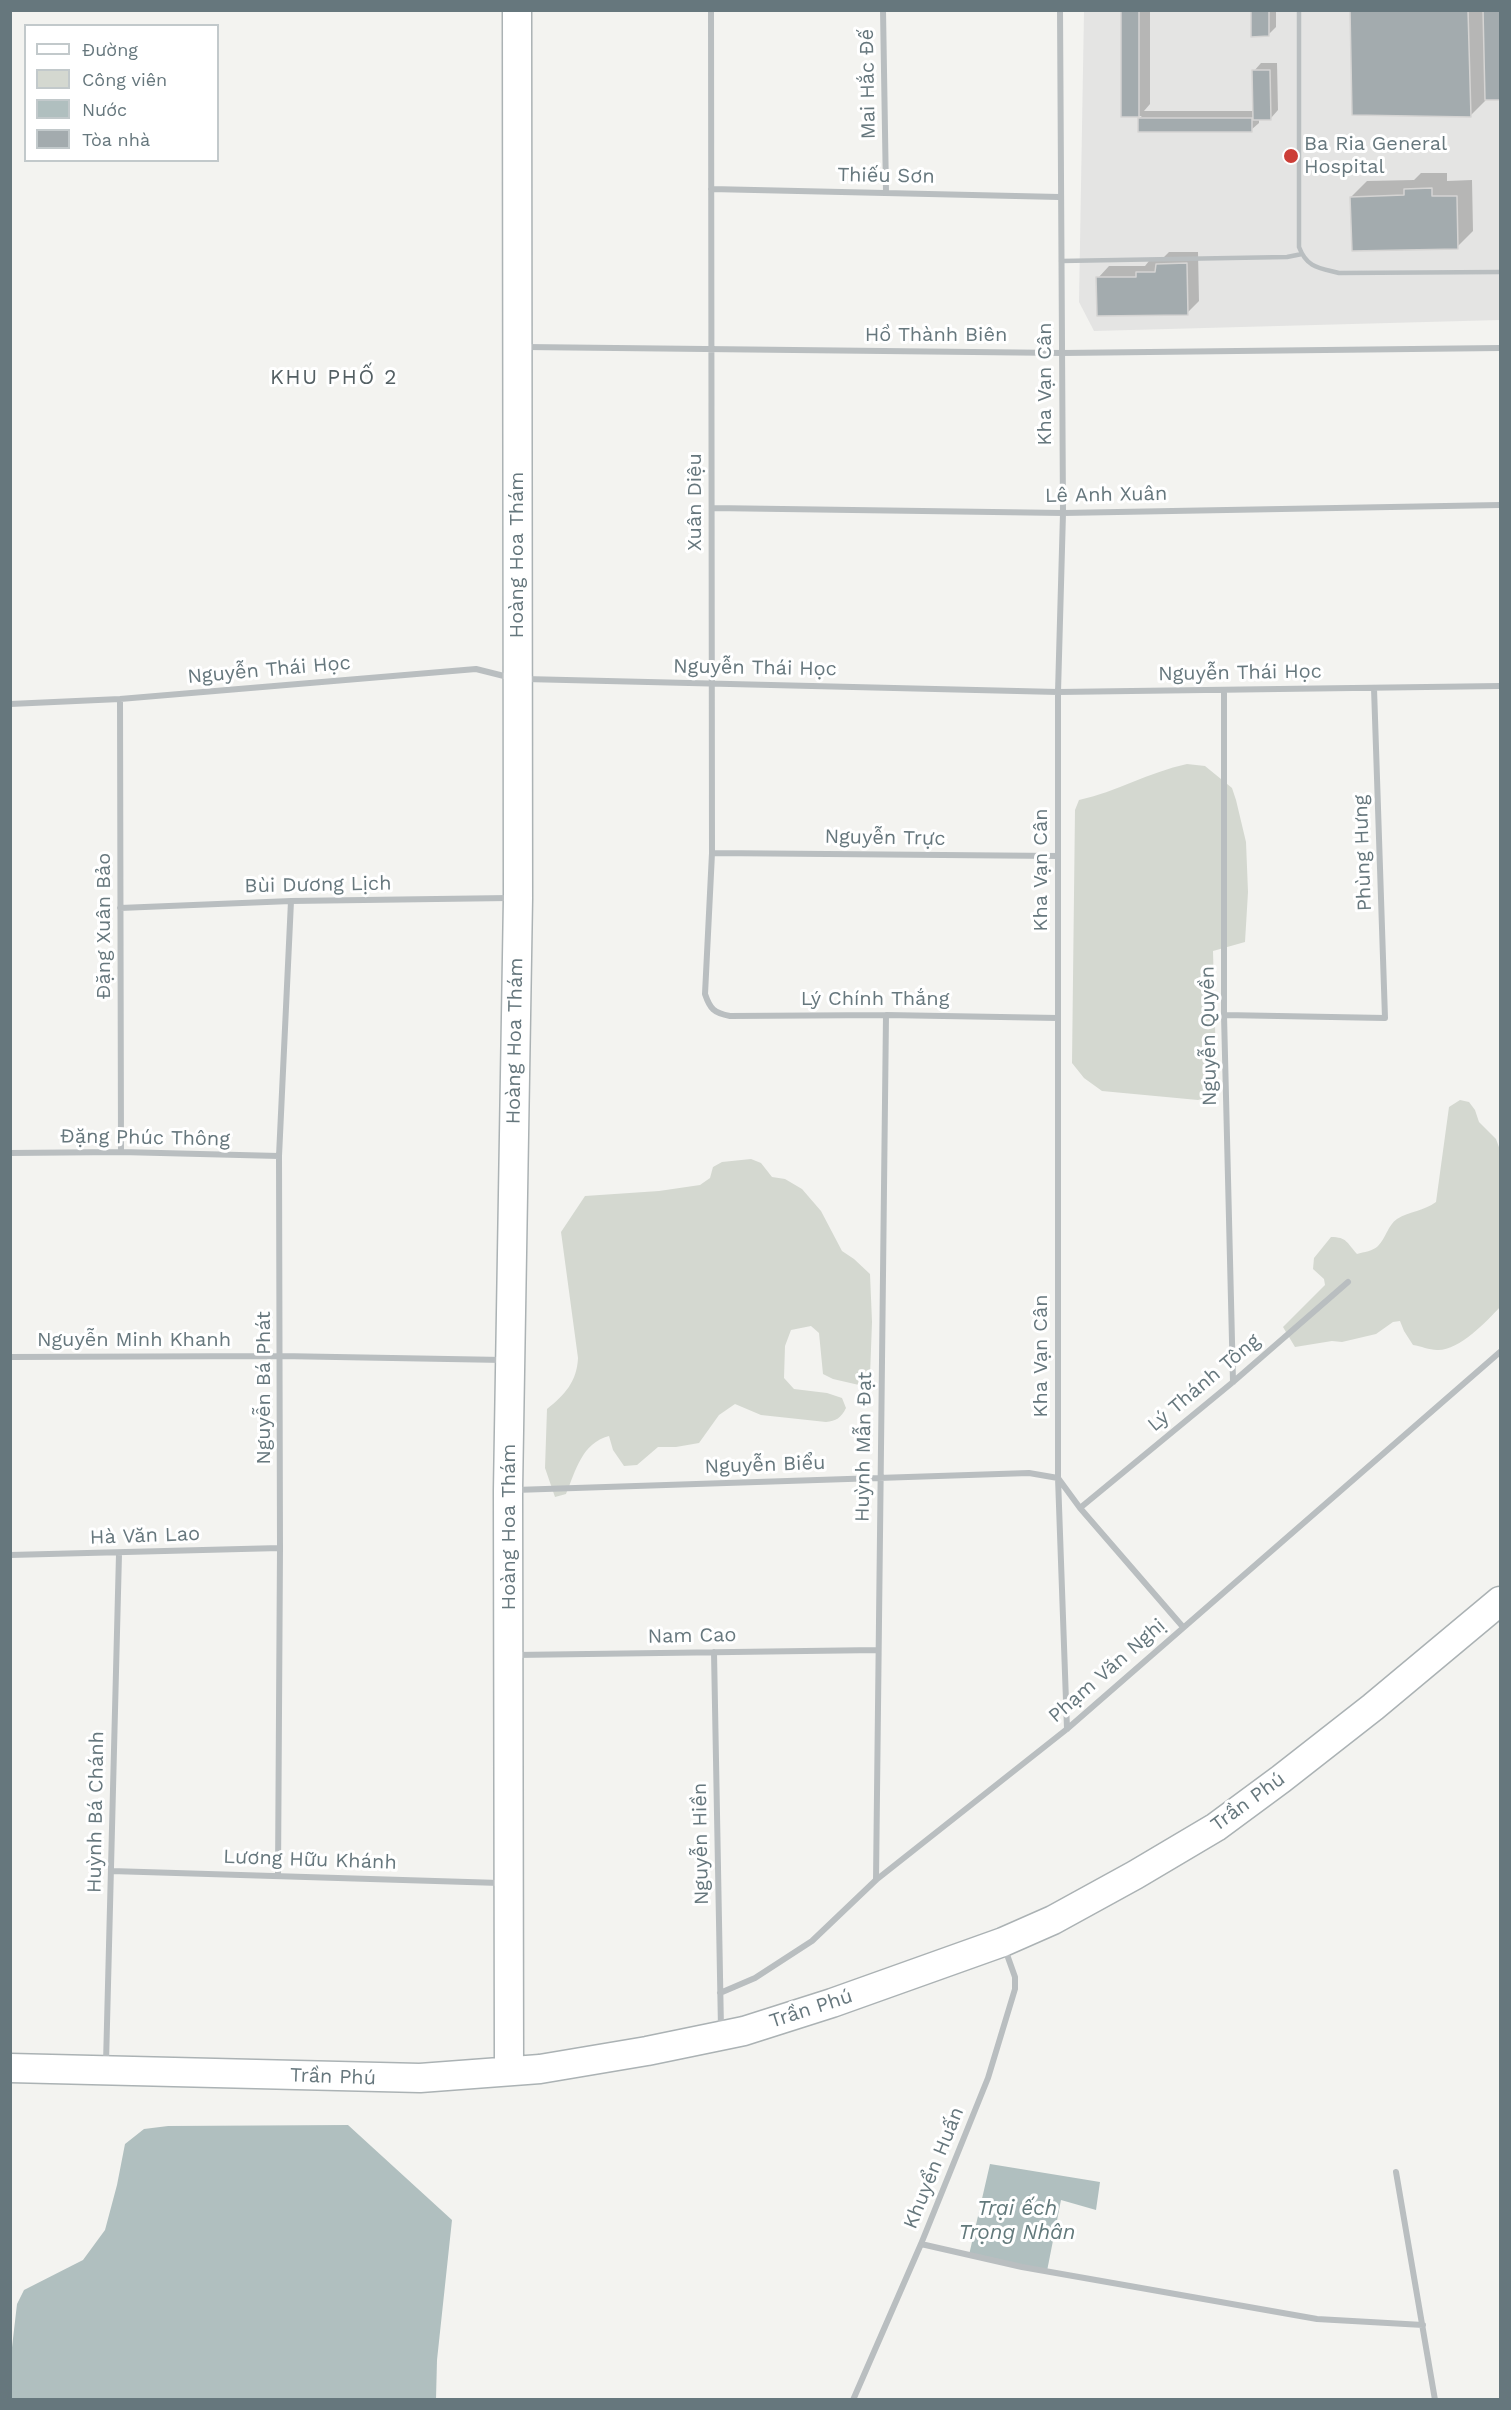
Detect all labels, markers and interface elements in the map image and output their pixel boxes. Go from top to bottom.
legend [24,24,219,162]
street label: Mai Hắc Đế [855,28,881,140]
text: Đường [82,39,138,60]
text: Công viên [82,69,167,90]
text: Nước [82,99,127,120]
text: Tòa nhà [82,129,150,150]
place label: Ba Ria General Hospital [1304,132,1447,179]
marker: Ba Ria General Hospital [1282,147,1300,165]
street label: Thiếu Sơn [837,163,935,189]
street label: Kha Vạn Cân [1033,322,1057,446]
street label: Hồ Thành Biên [865,323,1007,347]
district label: KHU PHỐ 2 [270,365,398,391]
street label: Xuân Diệu [683,453,707,551]
street label: Hoàng Hoa Thám [505,472,529,638]
street label: Lê Anh Xuân [1045,482,1167,508]
street label: Nguyễn Thái Học [186,651,352,689]
street label: Nguyễn Thái Học [673,655,837,681]
street label: Nguyễn Thái Học [1158,660,1322,686]
street label: Phùng Hưng [1349,794,1377,912]
street label: Kha Vạn Cân [1029,808,1053,932]
street label: Nguyễn Trực [824,825,946,851]
street label: Đặng Xuân Bảo [92,853,116,999]
street label: Bùi Dương Lịch [244,872,392,898]
street label: Hoàng Hoa Thám [502,957,528,1125]
street label: Nguyễn Quyền [1196,966,1222,1106]
street label: Lý Chính Thắng [801,987,949,1011]
street label: Đặng Phúc Thông [60,1125,230,1151]
street label: Kha Vạn Cân [1029,1294,1053,1418]
street label: Nguyễn Bá Phát [252,1311,276,1465]
street label: Nguyễn Minh Khanh [37,1328,231,1352]
street label: Lý Thánh Tông [1143,1329,1265,1437]
street label: Huỳnh Mẫn Đạt [851,1372,877,1522]
street label: Hoàng Hoa Thám [497,1444,521,1610]
street label: Nguyễn Biểu [704,1451,826,1479]
street label: Hà Văn Lao [89,1522,201,1550]
street label: Phạm Văn Nghị [1044,1614,1170,1728]
street label: Nam Cao [647,1623,737,1649]
street label: Huỳnh Bá Chánh [83,1731,109,1893]
street label: Trần Phú [1206,1767,1290,1837]
street label: Nguyễn Hiền [688,1783,714,1905]
street label: Lương Hữu Khánh [223,1845,397,1875]
street label: Trần Phú [766,1984,856,2034]
street label: Trần Phú [290,2064,376,2090]
street label: Khuyển Huấn [899,2103,969,2233]
water label: Trại ếch Trọng Nhân [959,2196,1075,2246]

